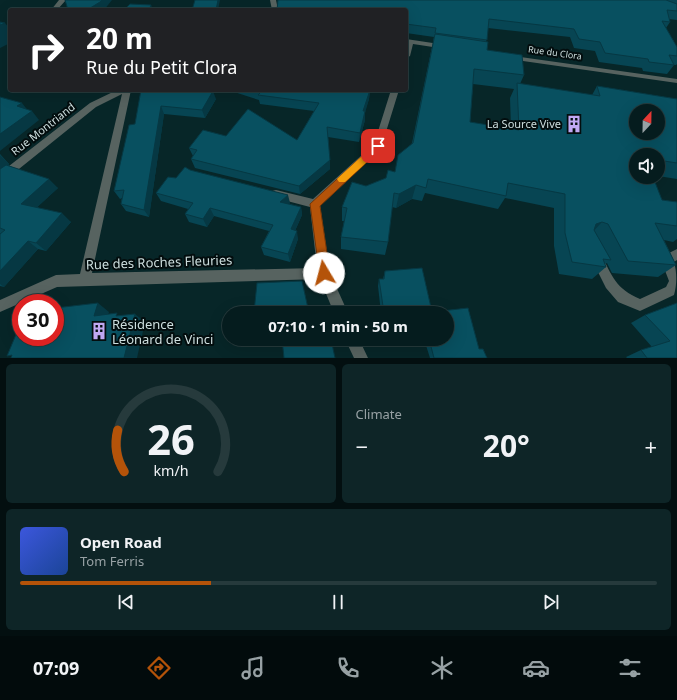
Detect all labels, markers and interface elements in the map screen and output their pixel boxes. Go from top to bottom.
text: 20 m [86,19,153,57]
icon: right [20,24,72,76]
street label: Rue du Clora [527,42,583,63]
text: Rue du Petit Clora [86,55,237,79]
street label: Rue Montriand [8,99,78,158]
north arrow [629,104,665,140]
map controls [629,104,665,184]
building icon: La Source Vive [564,114,584,134]
place label: La Source Vive [487,116,561,131]
pin [361,129,395,163]
icon: arrive [367,135,389,157]
button: sound [629,148,665,184]
street label: Rue des Roches Fleuries [85,250,233,274]
position arrow [303,252,345,294]
speed limit sign: 30 [12,294,64,346]
place label: Résidence Léonard de Vinci [112,315,213,348]
text: 07:10 · 1 min · 50 m [268,316,408,336]
building icon: Résidence Léonard de Vinci [89,321,109,341]
text: Climate [356,405,402,423]
text: 26 [147,410,195,466]
text: 20° [483,425,530,466]
text: − [356,431,368,461]
text: + [644,431,657,461]
text: km/h [153,460,188,479]
text: Open Road [80,532,162,552]
text: Tom Ferris [80,552,144,570]
icon: previous [115,591,137,613]
icon: pause [327,591,349,613]
icon: next [540,591,562,613]
icon: directions [145,654,173,682]
icon: music [239,654,267,682]
icon: phone [334,654,362,682]
icon: climate [428,654,456,682]
icon: car [522,654,550,682]
icon: filters [616,654,644,682]
text: 07:09 [33,656,79,680]

